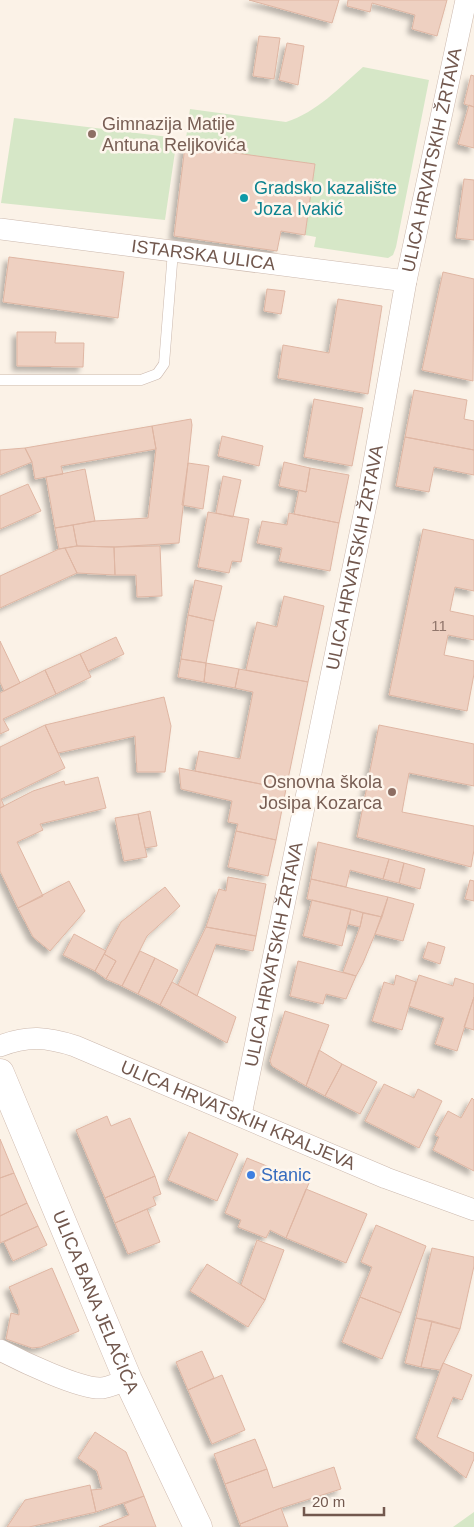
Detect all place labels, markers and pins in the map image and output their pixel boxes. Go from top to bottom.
place label: Gimnazija Matije Antuna Reljkovića [102,114,247,155]
marker: Gimnazija Matije Antuna Reljkovića [86,128,98,140]
place label: Gradsko kazalište Joza Ivakić [254,178,397,219]
marker: Gradsko kazalište Joza Ivakić [238,192,250,204]
place label: Osnovna škola Josipa Kozarca [259,772,383,813]
marker: Osnovna škola Josipa Kozarca [386,786,398,798]
place label: Stanic [261,1165,311,1185]
marker: Stanic [245,1169,257,1181]

